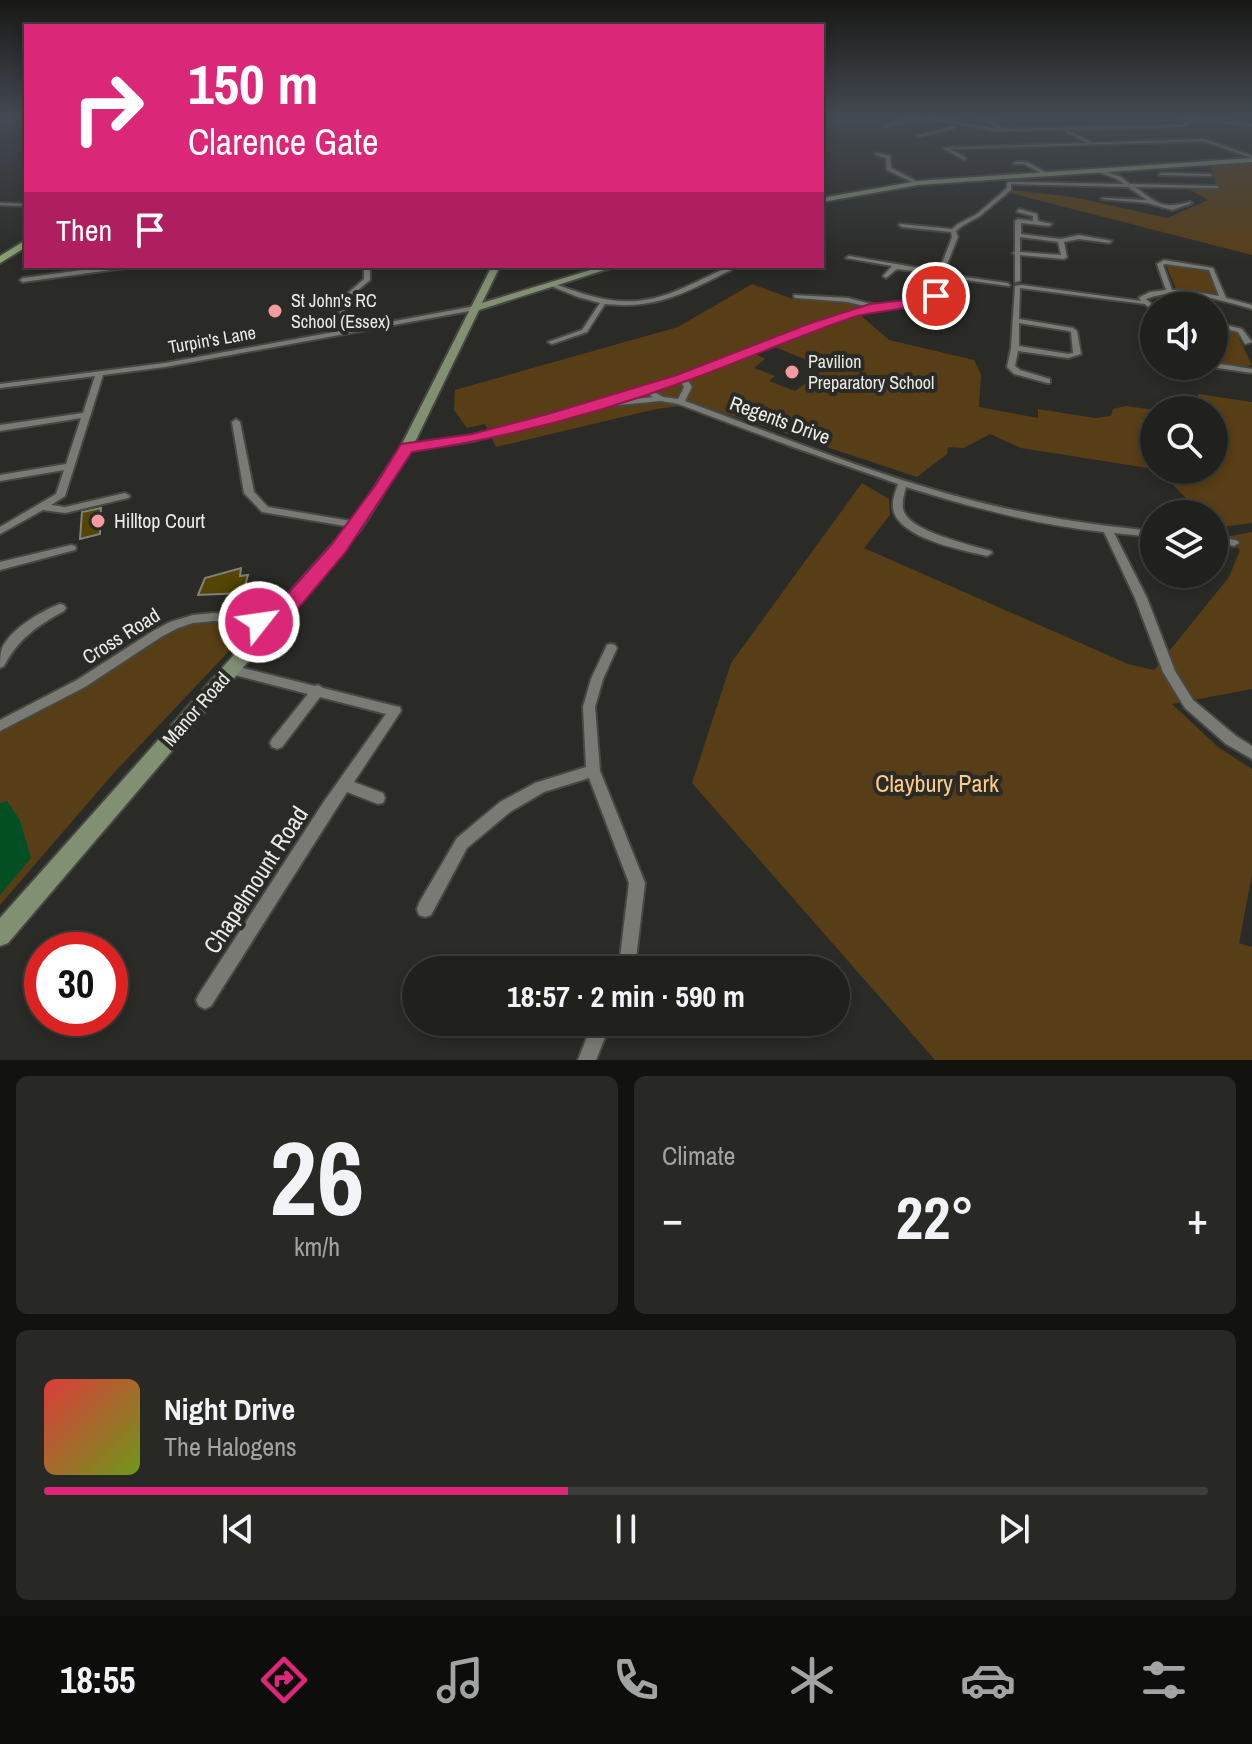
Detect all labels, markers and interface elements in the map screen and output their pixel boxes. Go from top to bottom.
text: 150 m [188,46,318,121]
icon: right [56,56,160,160]
text: Clarence Gate [188,118,378,166]
icon: arrive [128,208,172,252]
text: Then [56,210,112,250]
pin [902,262,970,330]
icon: arrive [914,274,958,318]
place label: St John's RC School (Essex) [291,288,390,334]
map controls [1140,292,1228,588]
button: sound [1140,292,1228,380]
marker: St John's RC School (Essex) [266,302,284,320]
street label: Turpin's Lane [166,320,258,360]
place label: Pavilion Preparatory School [808,349,934,395]
marker: Pavilion Preparatory School [783,363,801,381]
street label: Regents Drive [726,389,834,450]
button: search [1140,396,1228,484]
button: layers [1140,500,1228,588]
place label: Hilltop Court [114,507,206,534]
marker: Hilltop Court [89,512,107,530]
position arrow [217,580,301,664]
street label: Cross Road [77,601,165,670]
street label: Manor Road [156,666,235,752]
park label: Claybury Park [875,767,999,799]
street label: Chapelmount Road [196,800,315,959]
speed limit sign: 30 [24,932,128,1036]
text: 18:57 · 2 min · 590 m [507,976,745,1016]
text: 26 [270,1107,364,1247]
text: Climate [662,1138,735,1173]
text: 22° [896,1177,974,1258]
text: − [662,1188,683,1248]
text: + [1187,1188,1208,1248]
text: km/h [294,1229,340,1264]
text: Night Drive [164,1389,295,1429]
text: The Halogens [164,1429,297,1464]
icon: previous [216,1507,260,1551]
icon: pause [604,1507,648,1551]
icon: next [992,1507,1036,1551]
icon: directions [256,1652,312,1708]
icon: music [432,1652,488,1708]
icon: phone [608,1652,664,1708]
icon: climate [784,1652,840,1708]
icon: car [960,1652,1016,1708]
icon: filters [1136,1652,1192,1708]
text: 18:55 [60,1656,136,1704]

